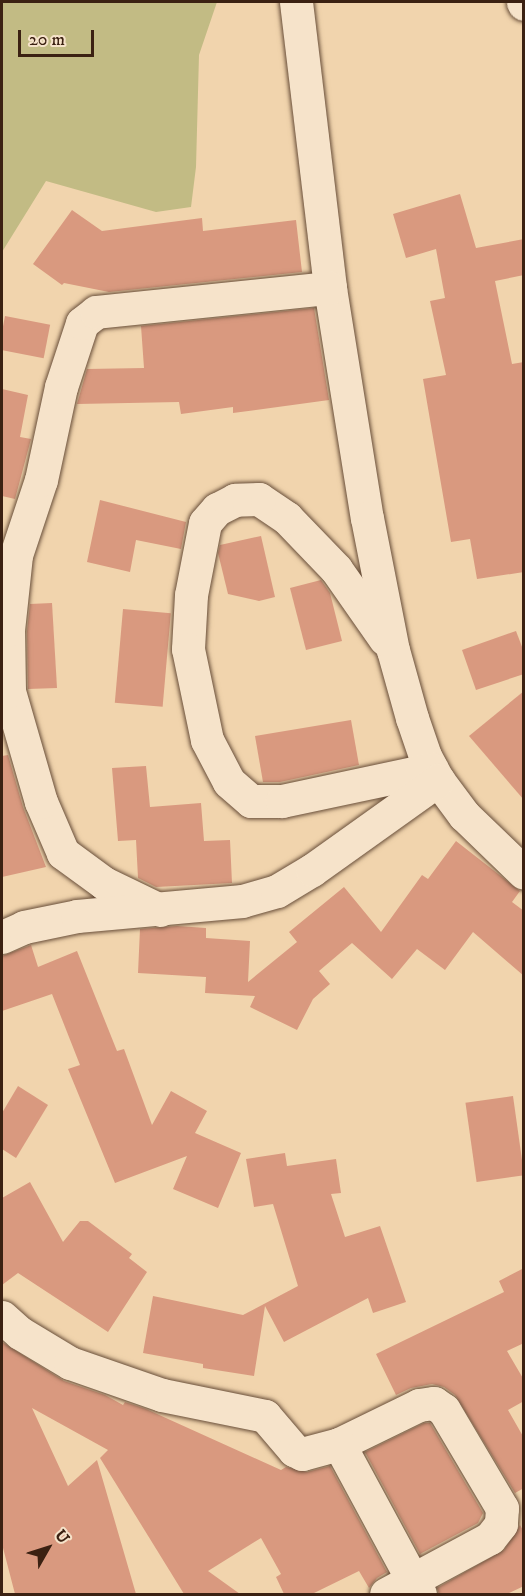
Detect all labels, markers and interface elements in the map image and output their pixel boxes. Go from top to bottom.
scale bar [21,18,98,56]
text: 20 m [29,29,65,51]
north arrow [18,1518,78,1578]
text: U [50,1526,74,1548]

